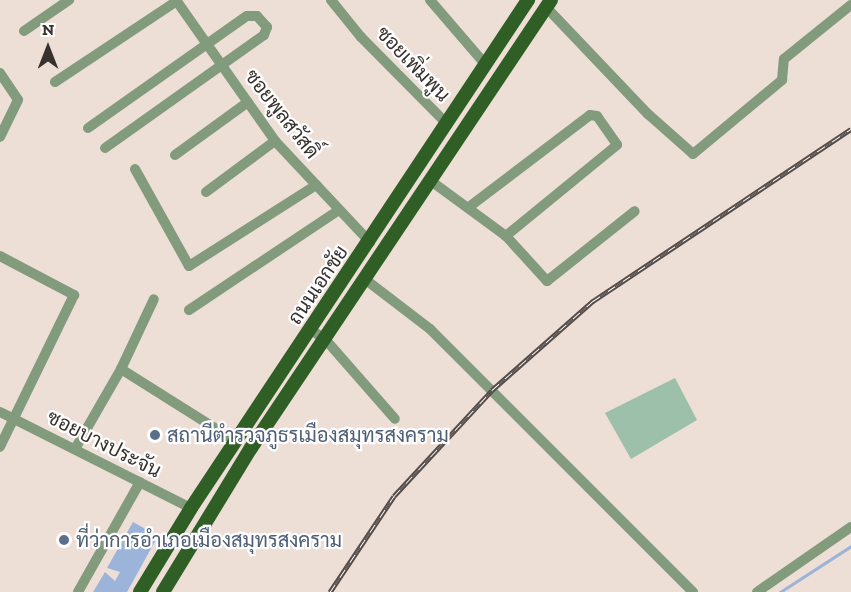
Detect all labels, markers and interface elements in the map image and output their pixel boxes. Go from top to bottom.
north arrow [18,18,78,78]
text: N [42,20,54,39]
street label: ซอยเพิ่มพูน [371,21,455,107]
street label: ซอยพูลสวัสดิ์ [240,65,324,163]
street label: ถนนเอกชัย [283,241,353,329]
street label: ซอยบางประจัน [43,405,165,483]
place label: สถานีตำรวจภูธรเมืองสมุทรสงคราม [167,423,449,447]
marker: สถานีตำรวจภูธรเมืองสมุทรสงคราม [148,428,162,442]
place label: ที่ว่าการอำเภอเมืองสมุทรสงคราม [76,528,342,552]
marker: ที่ว่าการอำเภอเมืองสมุทรสงคราม [57,533,71,547]

